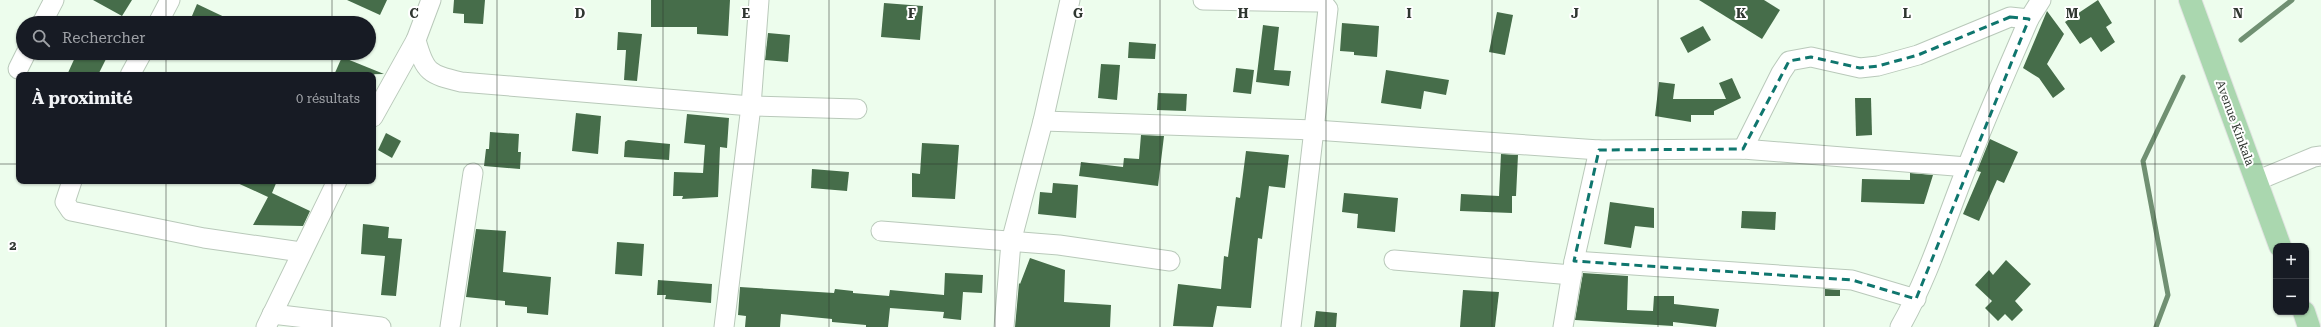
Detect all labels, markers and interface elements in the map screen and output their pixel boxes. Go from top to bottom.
text: C [409,6,419,21]
text: D [575,6,585,21]
text: E [742,6,750,21]
text: F [908,6,916,21]
text: G [1073,6,1083,21]
text: H [1238,6,1249,21]
text: I [1406,6,1412,21]
text: J [1571,6,1579,21]
text: K [1736,6,1747,21]
text: L [1903,6,1911,21]
text: M [2066,6,2079,21]
text: N [2233,6,2243,21]
search box [16,16,376,60]
icon: search [30,27,52,49]
text: Rechercher [62,29,145,47]
street label: Avenue Kinkala [2213,78,2257,168]
text: À proximité [32,88,133,108]
text: 0 résultats [296,91,360,106]
text: 2 [9,238,17,253]
map controls [2273,243,2309,315]
button: + [2273,243,2309,279]
button: − [2273,279,2309,315]

